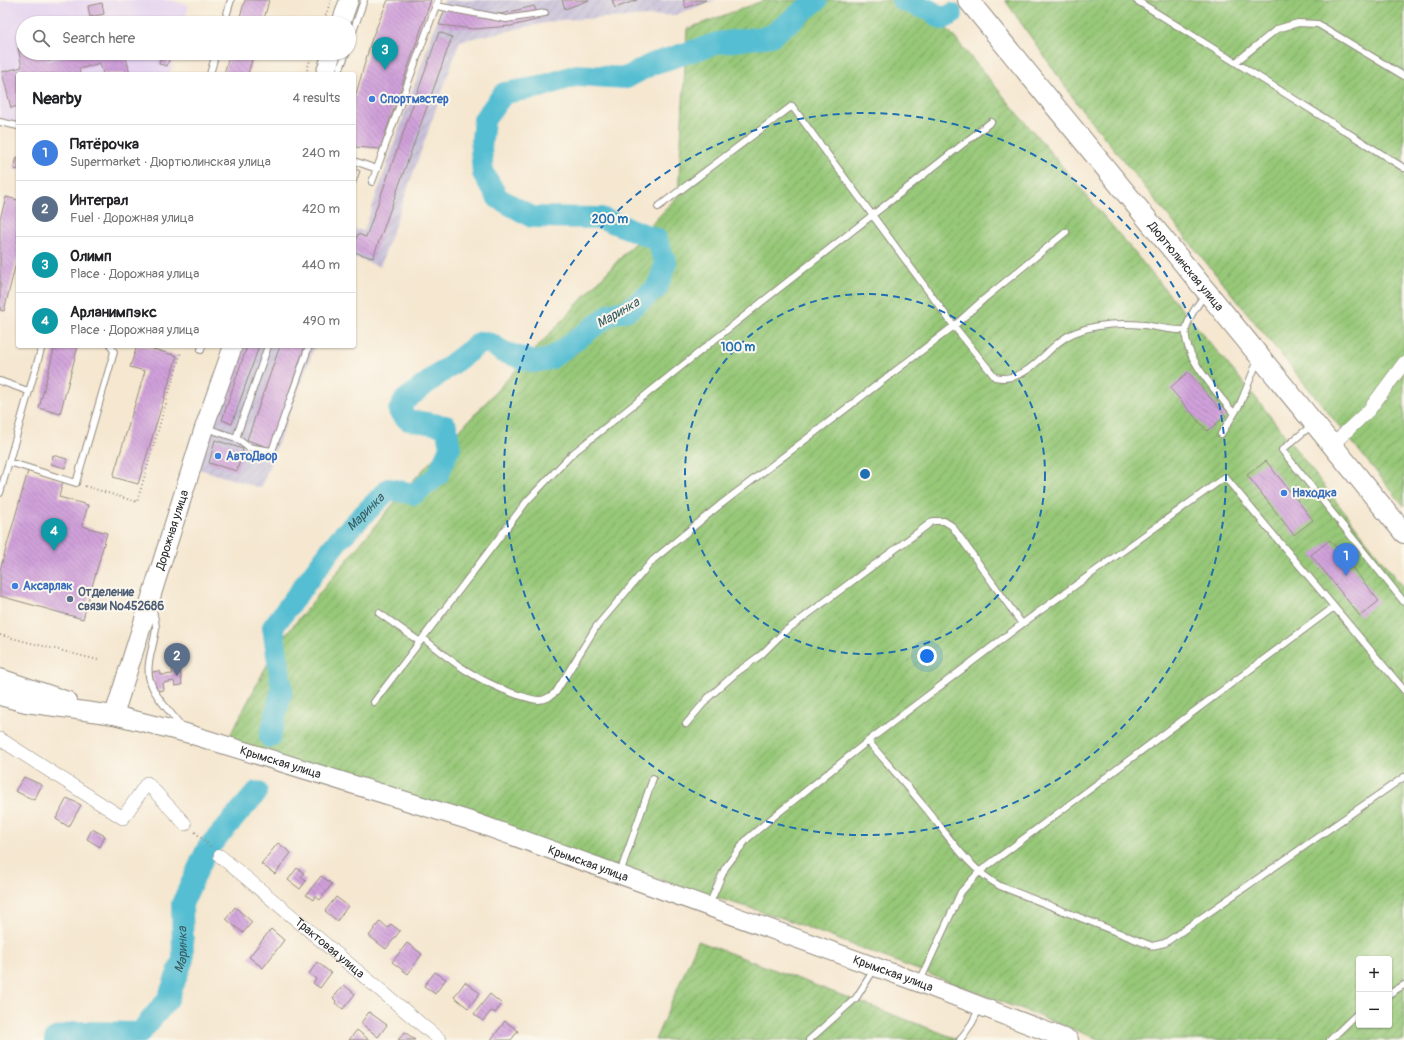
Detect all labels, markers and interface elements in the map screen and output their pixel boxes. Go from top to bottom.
search box [16,16,356,60]
icon: search [30,27,52,49]
text: Search here [62,29,135,48]
pin: 3 [372,37,398,70]
text: Nearby [32,88,81,109]
text: 4 results [293,90,340,106]
place label: Спортмастер [380,92,449,107]
marker: Спортмастер [367,94,377,104]
text: Пятёрочка [70,135,139,154]
text: 1 [42,145,48,161]
text: 240 m [302,145,340,161]
text: Supermarket · Дюртюлинская улица [70,154,271,170]
text: Интеграл [70,191,128,210]
text: 2 [41,201,49,217]
text: 420 m [302,201,340,217]
text: Fuel · Дорожная улица [70,210,194,226]
text: 200 m [592,212,629,227]
street label: Дюртюлинская улица [1144,218,1227,314]
text: Олимп [70,247,112,266]
text: 3 [41,257,49,273]
text: 440 m [302,257,340,273]
text: Place · Дорожная улица [70,266,199,282]
water label: Маринка [594,294,643,332]
text: Арланимпэкс [70,303,157,322]
text: 4 [41,313,49,329]
text: 490 m [303,313,340,329]
text: Place · Дорожная улица [70,322,199,338]
text: 100 m [721,340,756,355]
place label: АвтоДвор [226,449,278,464]
marker: АвтоДвор [213,451,223,461]
centre of rings [858,467,872,481]
place label: Находка [1292,486,1337,501]
street label: Дорожная улица [152,488,192,573]
marker: Находка [1279,488,1289,498]
water label: Маринка [344,489,389,534]
pin: 4 [41,518,67,551]
pin: 1 [1333,543,1359,576]
place label: Аксарлак [23,579,73,594]
marker: Аксарлак [10,581,20,591]
place label: Отделение связи №452686 [77,585,164,614]
marker: Отделение связи №452686 [65,594,75,604]
pin: 2 [164,643,190,676]
your location [917,646,937,666]
street label: Крымская улица [238,743,324,782]
street label: Крымская улица [546,842,631,885]
street label: Трактовая улица [292,914,368,981]
water label: Маринка [171,925,191,975]
street label: Крымская улица [851,952,936,995]
map controls [1356,956,1392,1028]
button: + [1356,956,1392,992]
button: − [1356,992,1392,1028]

